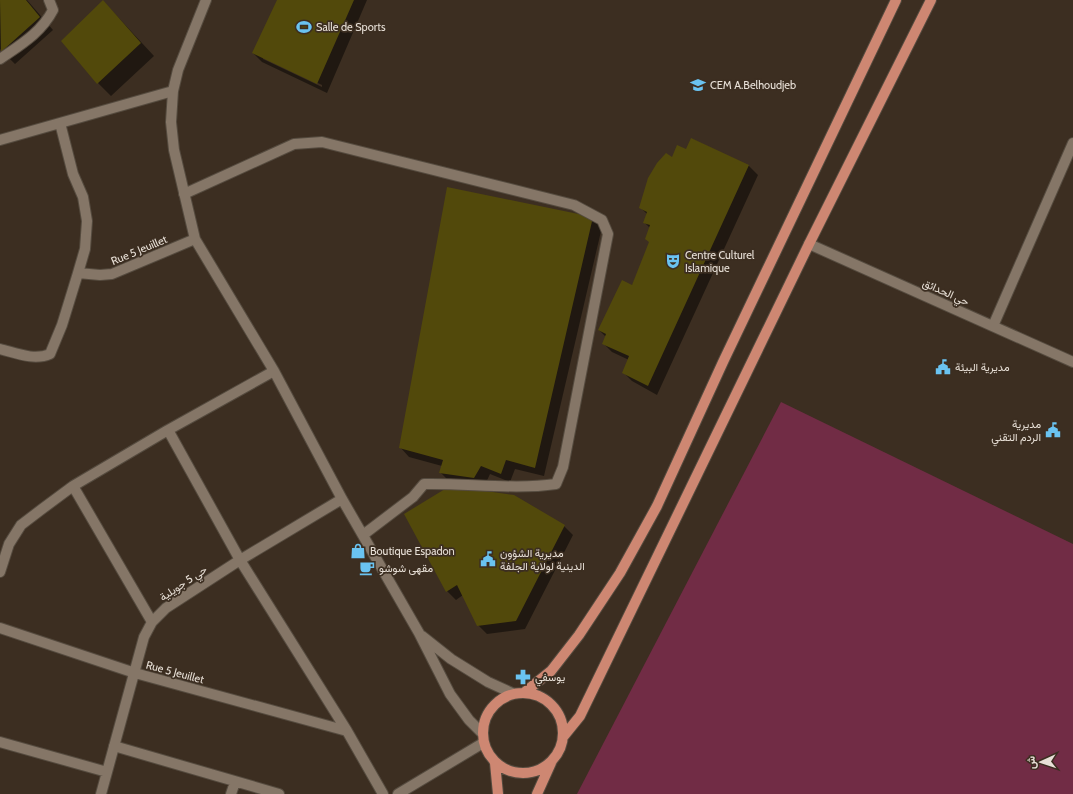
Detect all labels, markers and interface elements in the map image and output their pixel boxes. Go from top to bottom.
sports icon: Salle de Sports [295,18,313,36]
place label: Salle de Sports [316,20,386,34]
school or university icon: CEM A.Belhoudjeb [689,76,707,94]
place label: CEM A.Belhoudjeb [710,78,796,92]
street label: Rue 5 Jeuillet [109,232,169,268]
place label: Centre Culturel Islamique [685,248,755,275]
theatre icon: Centre Culturel Islamique [664,252,682,270]
street label: حي الحدائق [919,276,971,311]
public building icon: مديرية البيئة [934,358,952,376]
place label: مديرية البيئة [955,360,1010,374]
place label: مديرية الردم التقني [991,417,1041,447]
public building icon: مديرية الردم التقني [1044,421,1062,439]
shop icon: Boutique Espadon [349,542,367,560]
place label: Boutique Espadon [370,544,455,558]
place label: مديرية الشؤون الدينية لولاية الجلفة [500,546,585,573]
public building icon: مديرية الشؤون الدينية لولاية الجلفة [479,550,497,568]
cafe icon: مقهى شوشو [358,559,376,577]
place label: مقهى شوشو [379,561,433,575]
street label: حي 5 جويلية [157,562,211,606]
street label: Rue 5 Jeuillet [144,658,206,687]
pharmacy icon: يوسفي [514,668,532,686]
place label: يوسفي [535,670,565,687]
north arrow [1021,742,1061,782]
text: ش [1024,756,1038,769]

